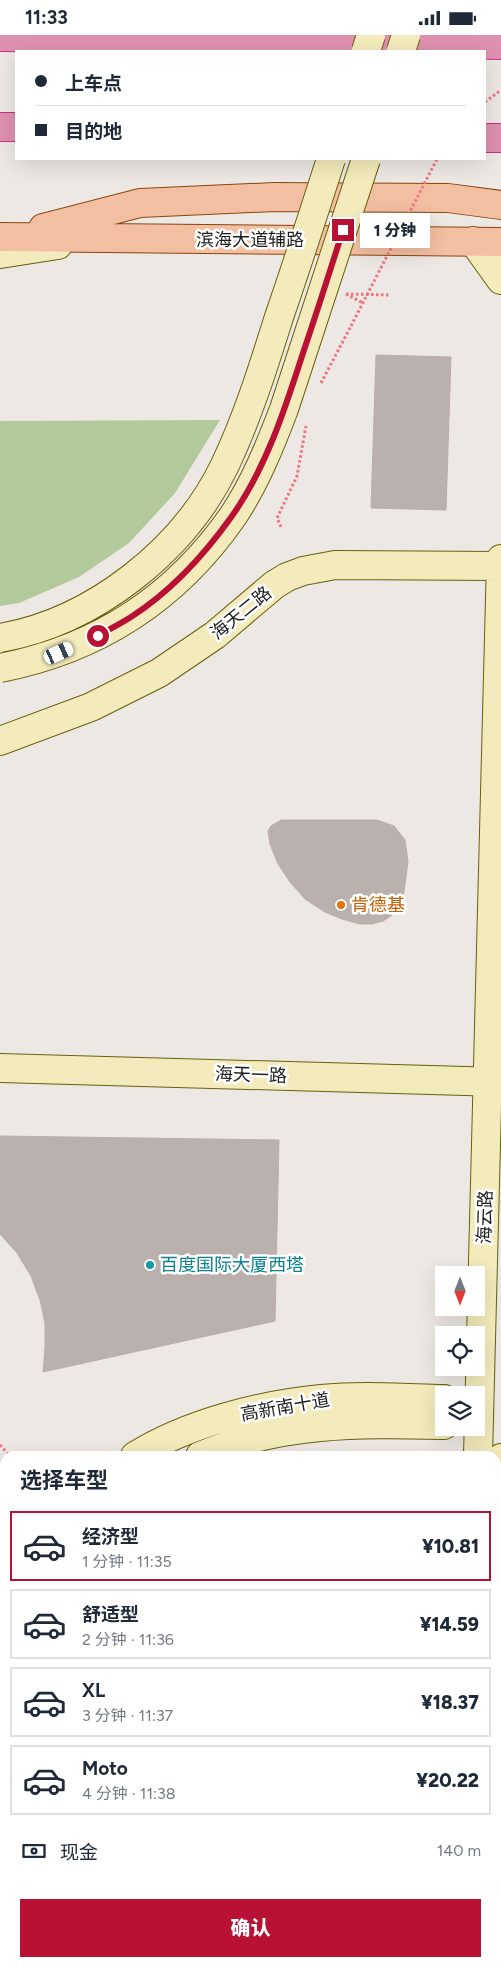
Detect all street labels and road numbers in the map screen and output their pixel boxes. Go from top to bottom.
street label: 滨海大道辅路 [196,229,304,251]
street label: 海天二路 [206,582,276,644]
street label: 海天一路 [215,1063,287,1087]
street label: 海云路 [473,1190,497,1244]
street label: 高新南十道 [239,1388,331,1426]

